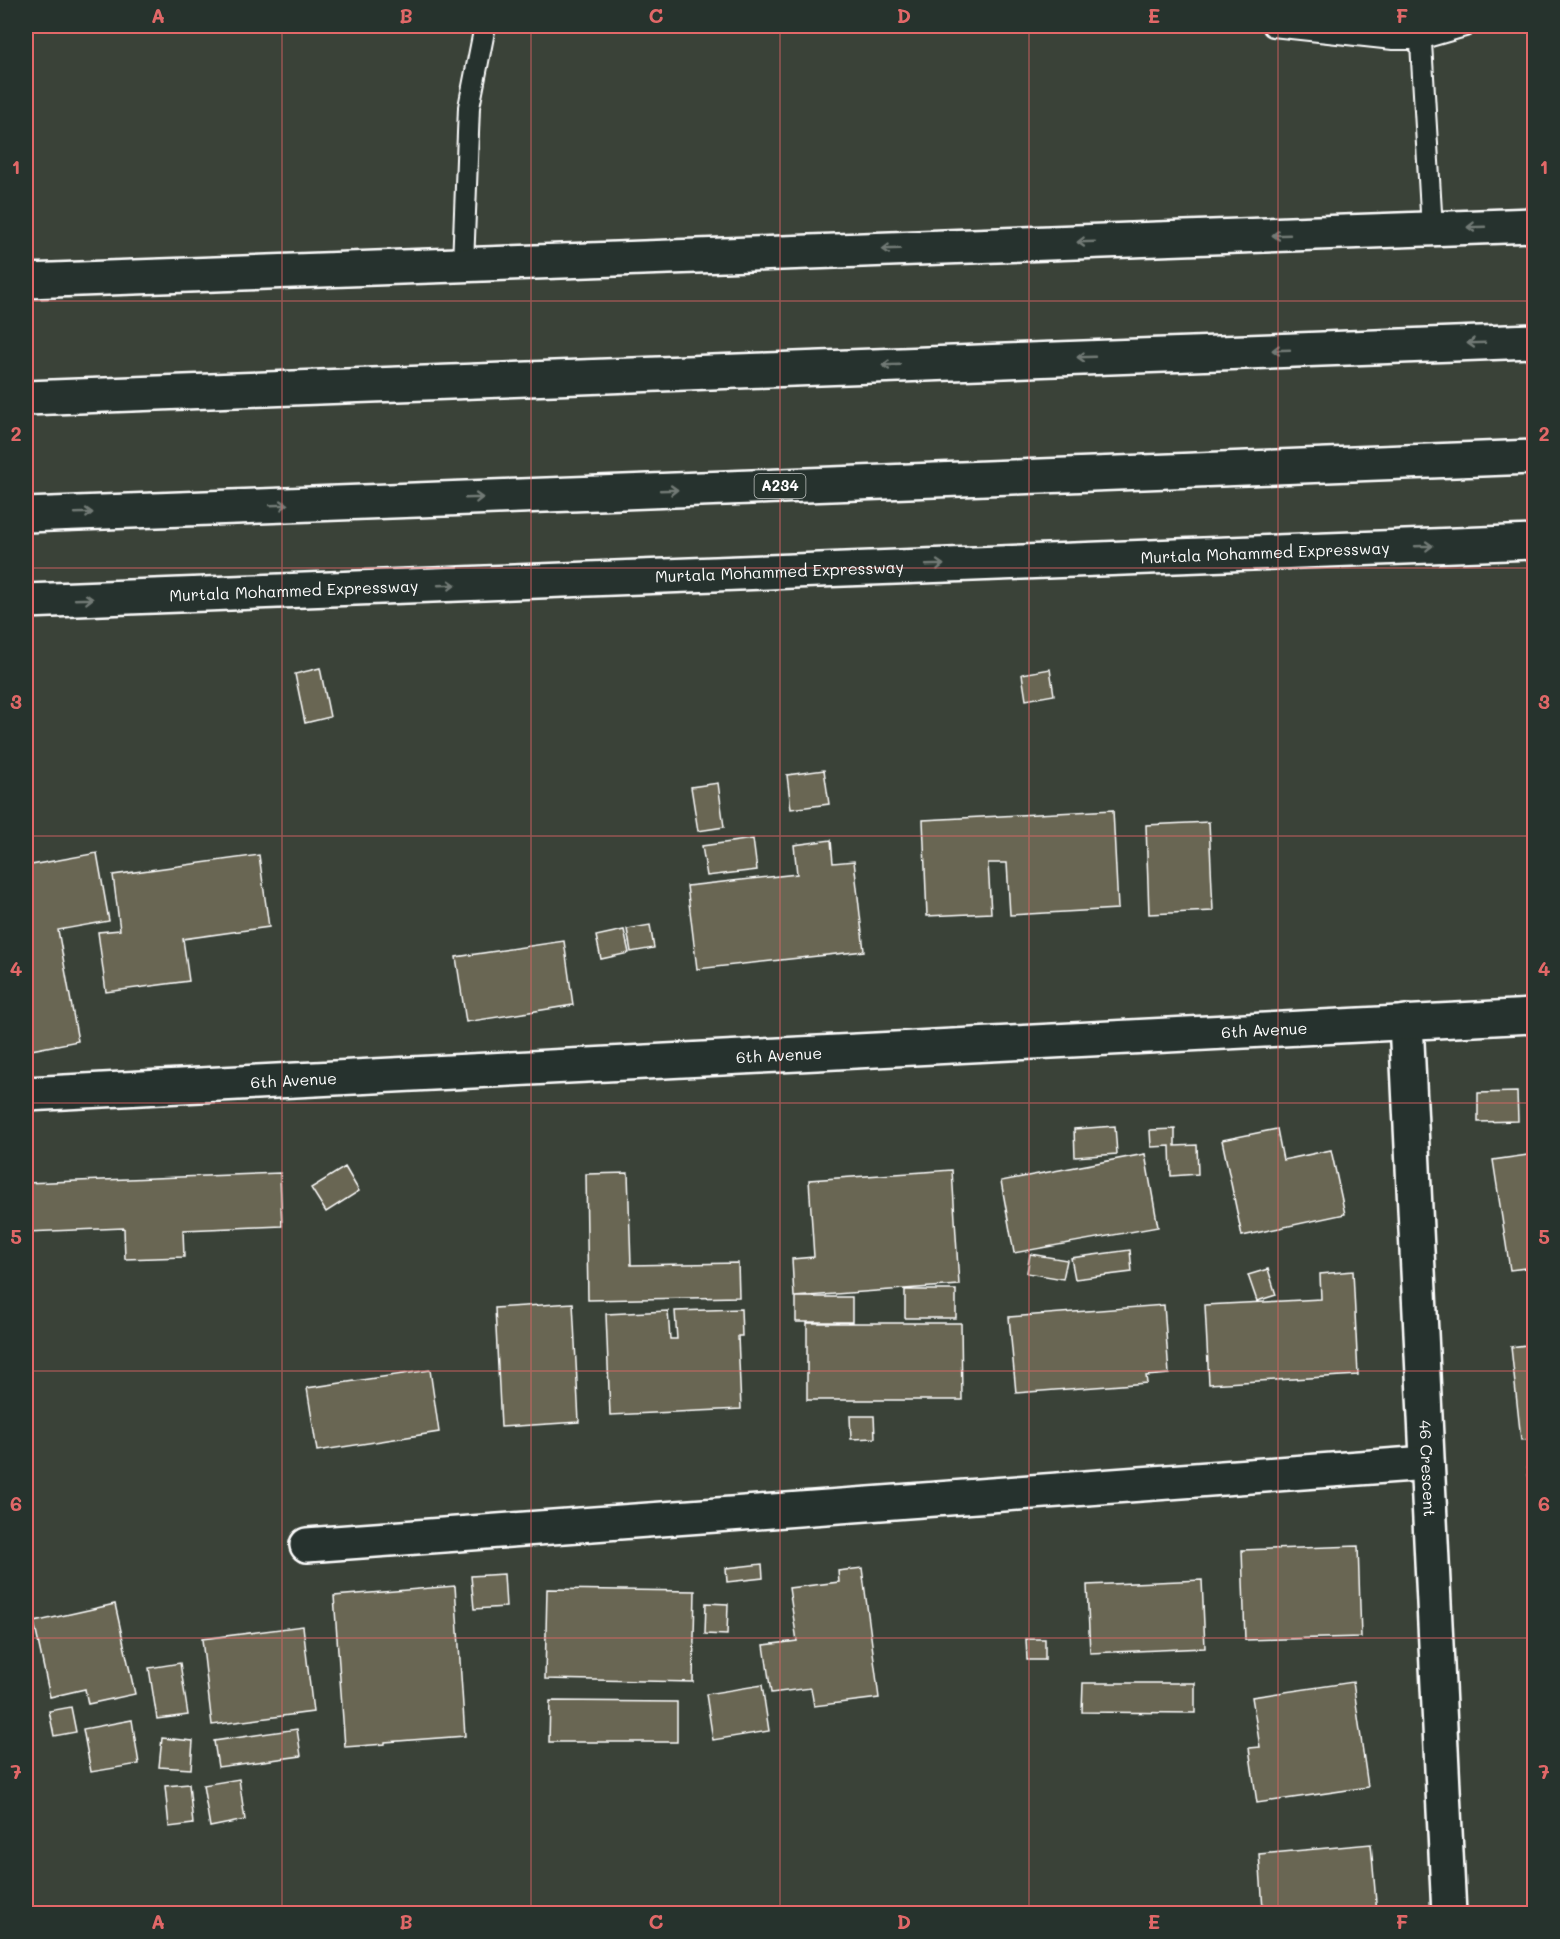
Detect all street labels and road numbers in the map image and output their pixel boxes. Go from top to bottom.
road number: A234 [754,474,806,498]
street label: Murtala Mohammed Expressway [1140,537,1390,567]
street label: Murtala Mohammed Expressway [655,556,904,586]
street label: Murtala Mohammed Expressway [169,575,419,605]
street label: 6th Avenue [1221,1017,1308,1042]
street label: 6th Avenue [735,1042,823,1067]
street label: 6th Avenue [250,1067,337,1092]
street label: 46 Crescent [1415,1420,1441,1517]

